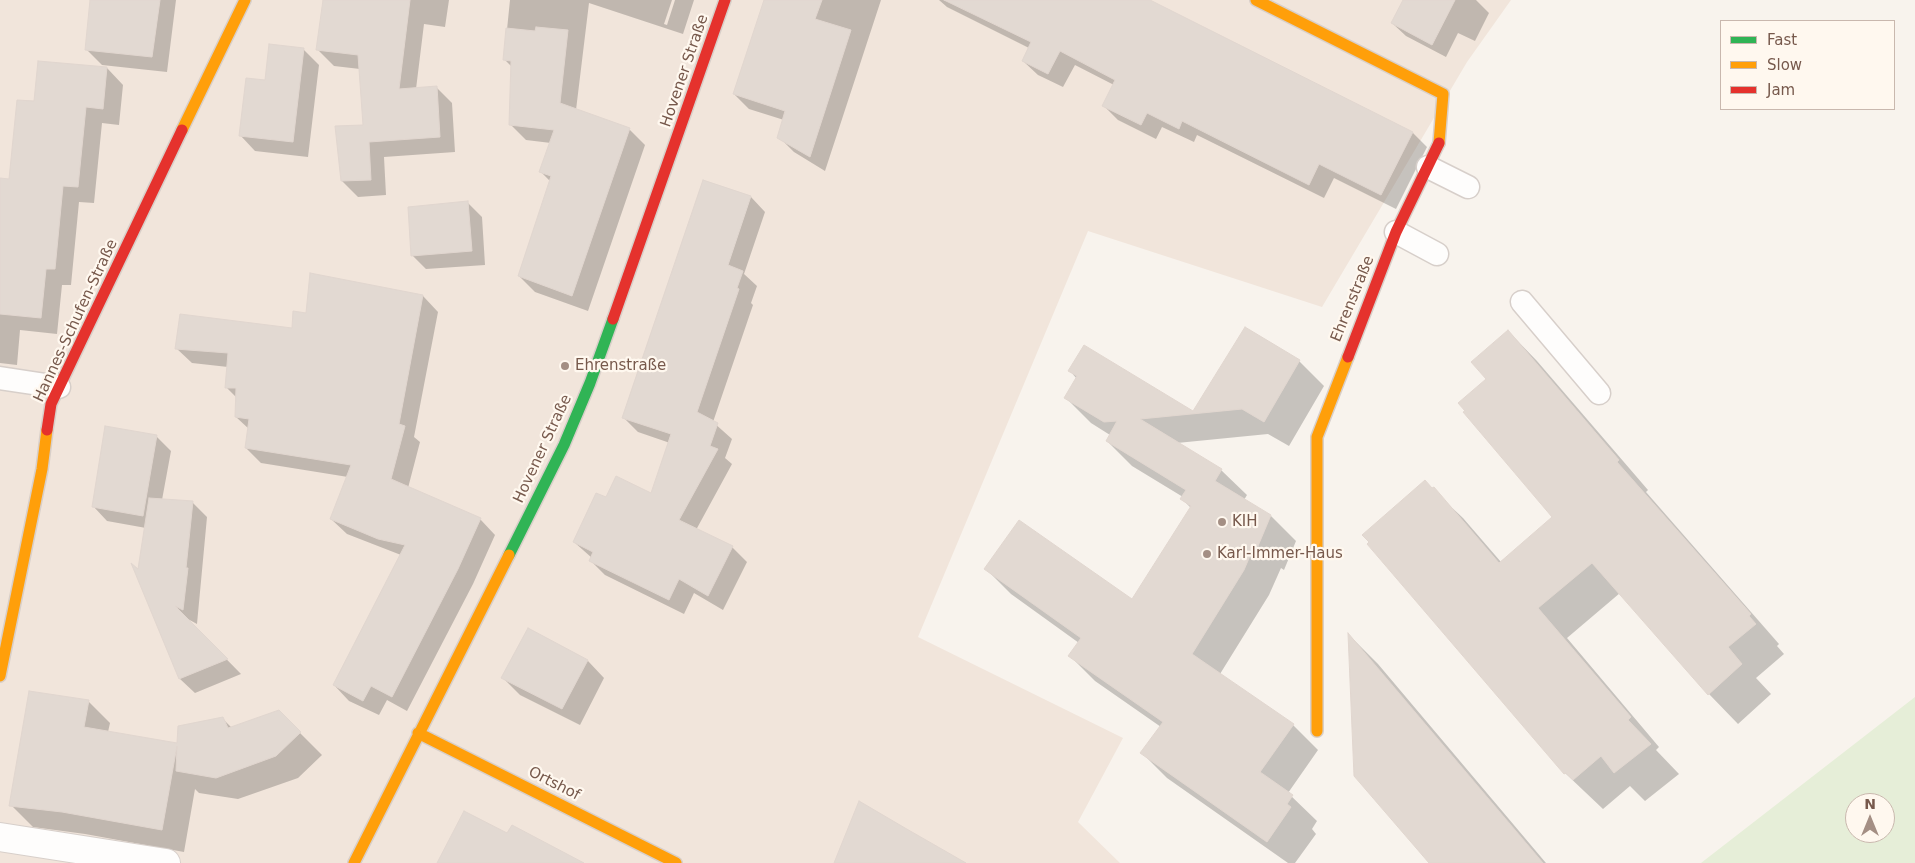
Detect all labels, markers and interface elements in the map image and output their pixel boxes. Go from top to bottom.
street label: Hovener Straße [657,12,713,130]
legend [1720,20,1895,110]
text: Fast [1767,31,1797,49]
text: Slow [1767,56,1802,74]
text: Jam [1767,81,1795,99]
street label: Hannes-Schufen-Straße [30,237,122,405]
street label: Ehrenstraße [1328,253,1378,345]
place label: Ehrenstraße [575,357,666,375]
marker: Ehrenstraße [559,360,571,372]
street label: Hovener Straße [510,392,576,506]
place label: KIH [1232,513,1258,531]
marker: KIH [1216,516,1228,528]
place label: Karl-Immer-Haus [1217,545,1343,563]
marker: Karl-Immer-Haus [1201,548,1213,560]
street label: Ortshof [525,763,583,805]
north arrow [1845,793,1895,843]
text: N [1864,796,1876,812]

